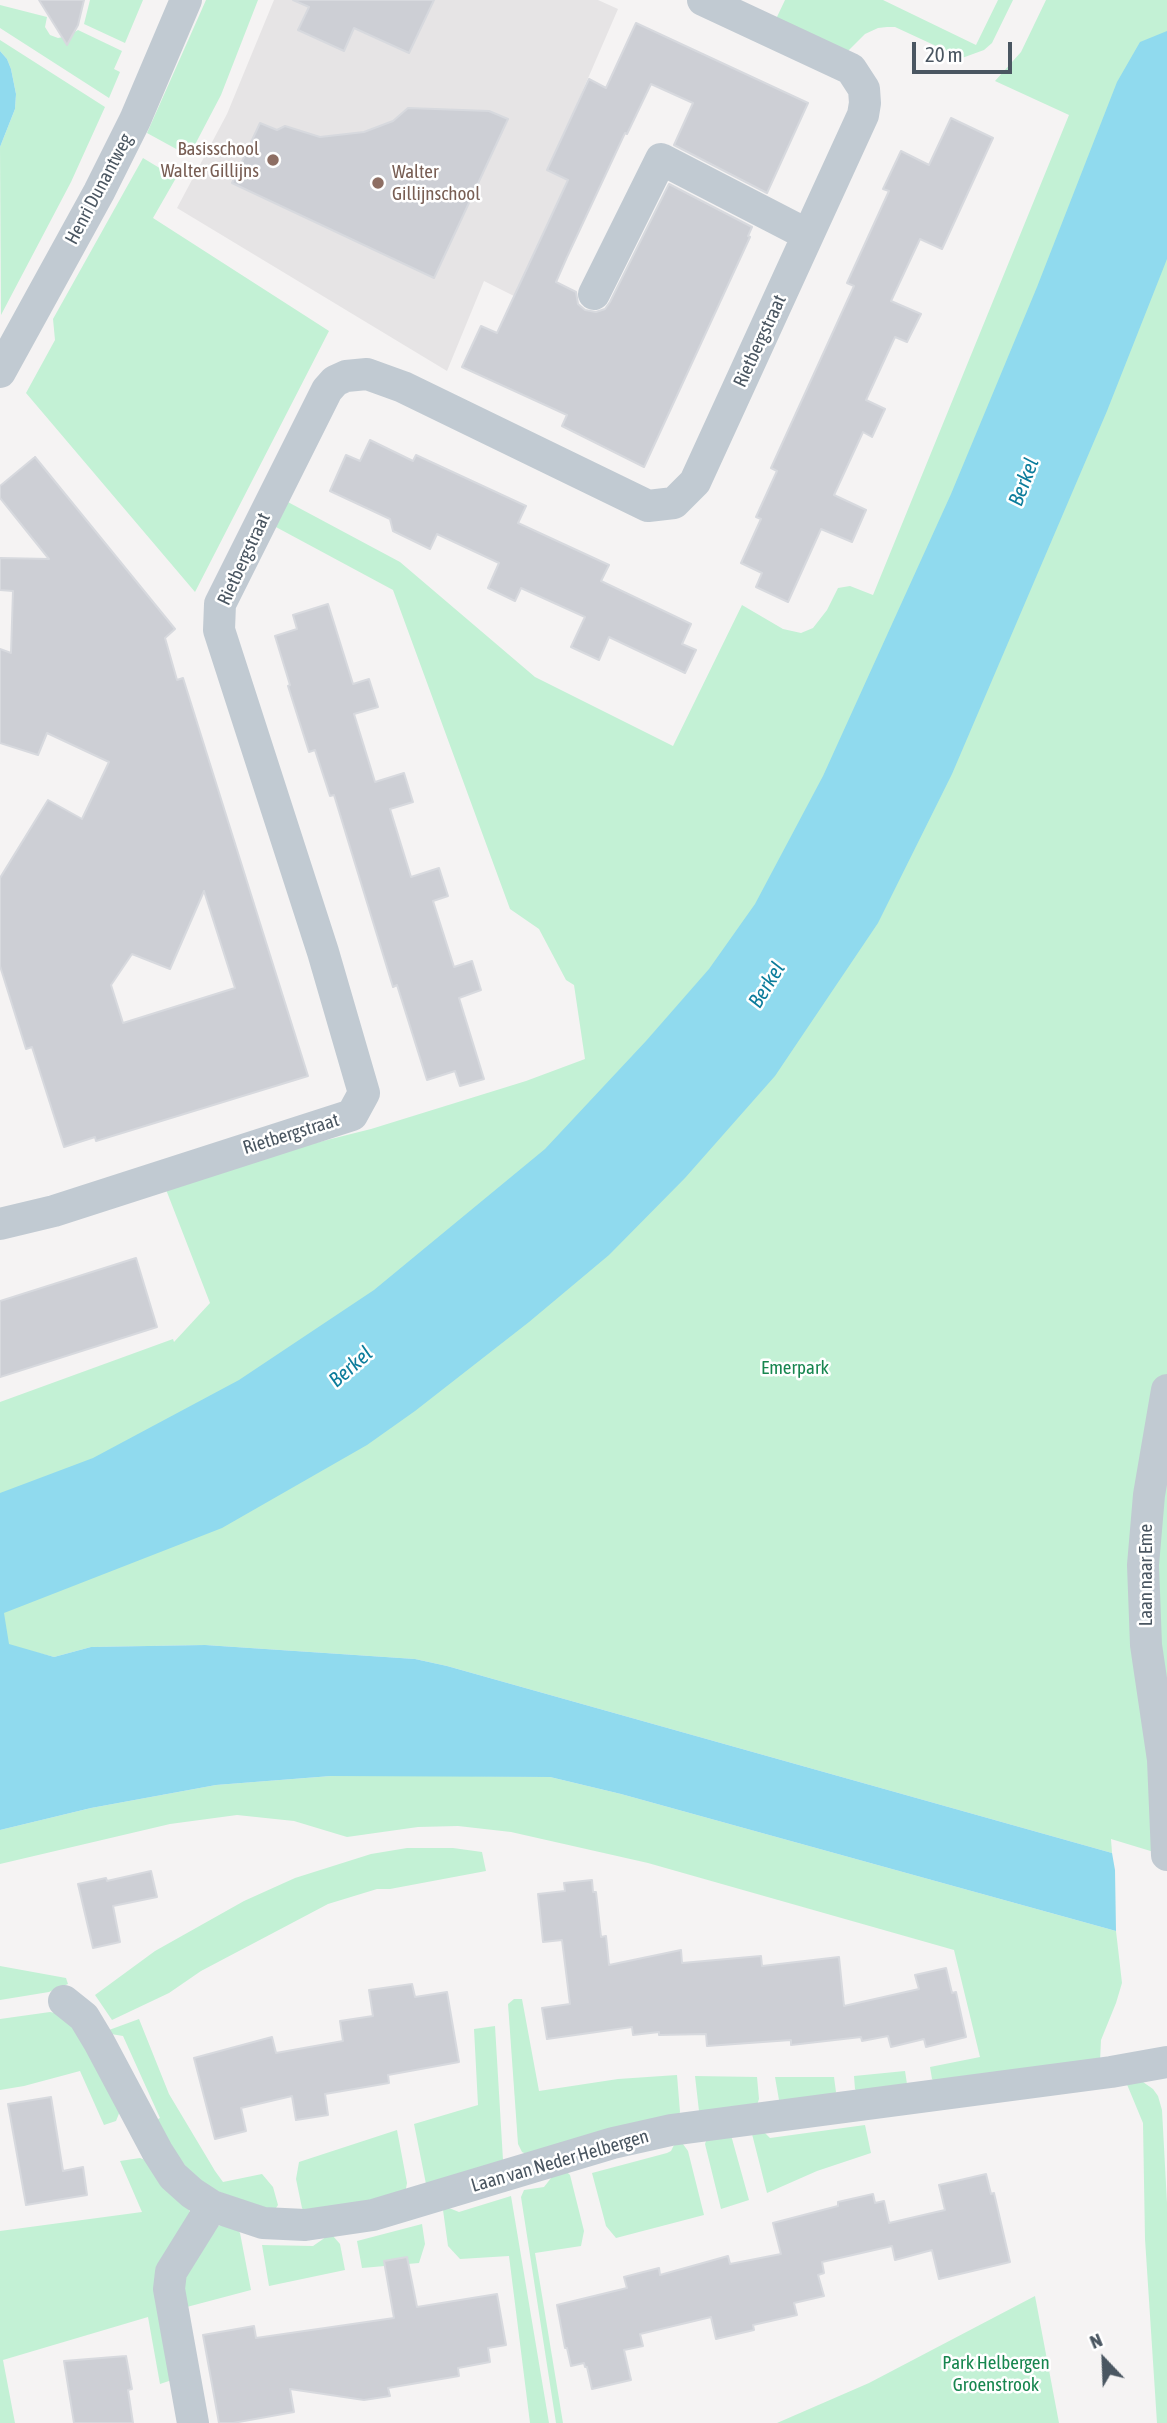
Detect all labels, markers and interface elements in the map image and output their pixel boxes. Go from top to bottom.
scale bar [915,28,1015,72]
text: 20 m [925,42,963,66]
street label: Henri Dunantweg [60,130,138,248]
place label: Basisschool Walter Gillijns [161,138,259,182]
marker: Basisschool Walter Gillijns [265,152,281,168]
place label: Walter Gillijnschool [392,161,480,205]
marker: Walter Gillijnschool [370,175,386,191]
street label: Rietbergstraat [729,291,791,391]
water label: Berkel [1003,454,1045,510]
street label: Rietbergstraat [213,509,275,609]
water label: Berkel [743,957,791,1013]
street label: Rietbergstraat [240,1109,342,1159]
water label: Berkel [324,1341,378,1393]
park label: Emerpark [761,1357,829,1379]
street label: Laan naar Eme [1135,1524,1157,1626]
street label: Laan van Neder Helbergen [469,2125,651,2197]
north arrow [1069,2325,1139,2395]
text: N [1086,2328,1105,2353]
park label: Park Helbergen Groenstrook [942,2352,1050,2396]

